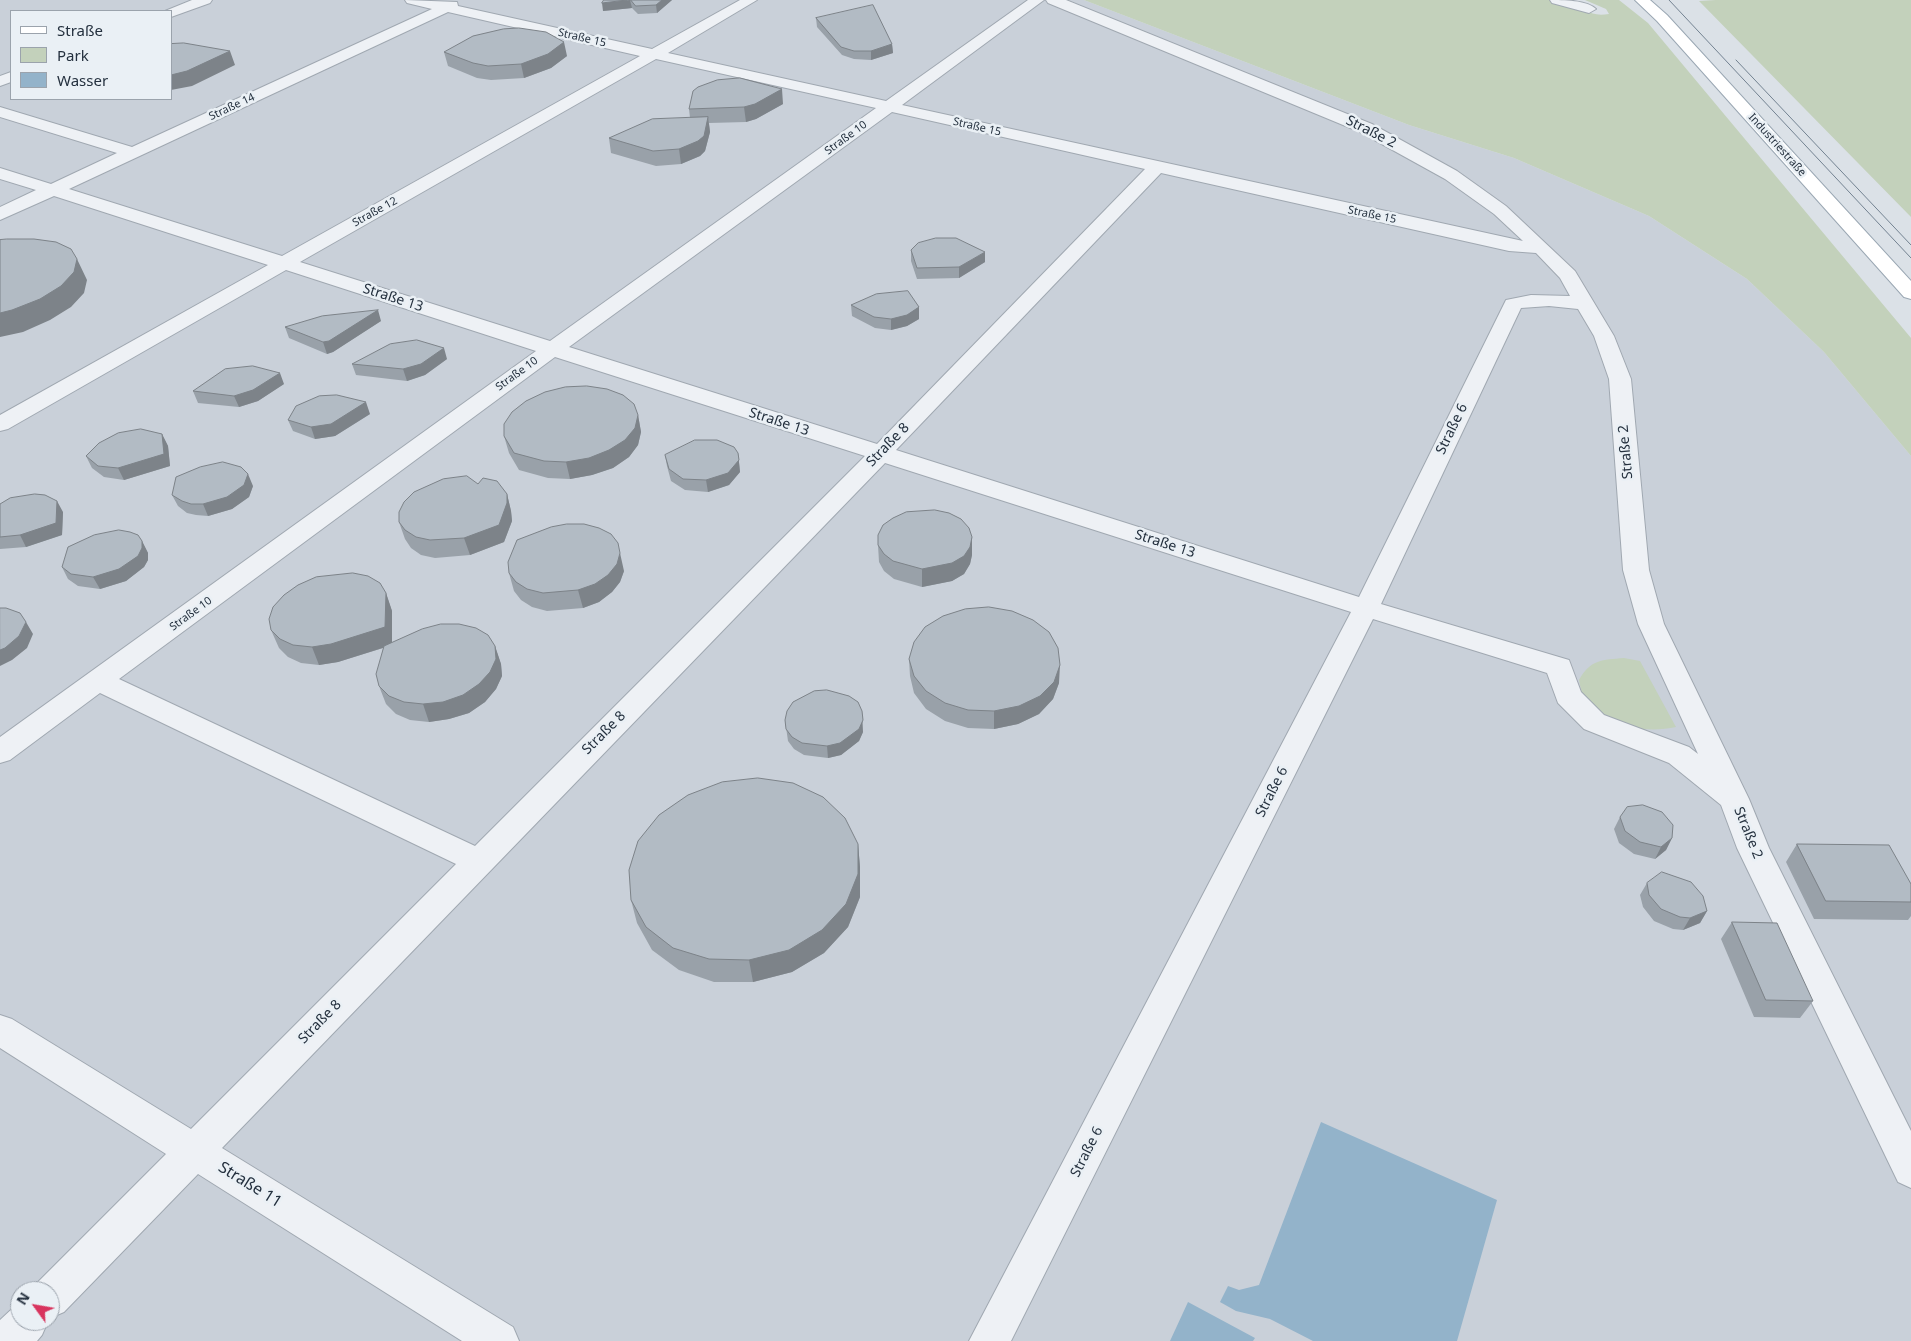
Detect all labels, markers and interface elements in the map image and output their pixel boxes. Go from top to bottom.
legend [10,10,172,100]
text: Straße [57,20,103,40]
street label: Straße 15 [557,26,607,50]
text: Park [57,45,89,65]
text: Wasser [57,70,108,90]
street label: Straße 14 [207,91,257,123]
street label: Industriestraße [1745,111,1809,179]
street label: Straße 2 [1343,112,1399,152]
street label: Straße 15 [952,115,1002,139]
street label: Straße 10 [822,118,870,158]
street label: Straße 12 [350,194,400,230]
street label: Straße 15 [1347,203,1397,227]
street label: Straße 13 [361,280,425,316]
street label: Straße 10 [493,354,541,394]
street label: Straße 6 [1433,401,1471,457]
street label: Straße 13 [747,404,811,440]
street label: Straße 8 [863,420,913,470]
street label: Straße 2 [1615,424,1637,480]
street label: Straße 13 [1133,526,1197,562]
street label: Straße 10 [167,594,215,634]
street label: Straße 8 [579,708,629,758]
street label: Straße 6 [1252,764,1292,820]
street label: Straße 2 [1730,805,1766,861]
street label: Straße 8 [295,997,345,1047]
street label: Straße 6 [1067,1124,1107,1180]
street label: Straße 11 [215,1158,285,1212]
north arrow [10,1281,60,1331]
text: N [12,1288,34,1308]

